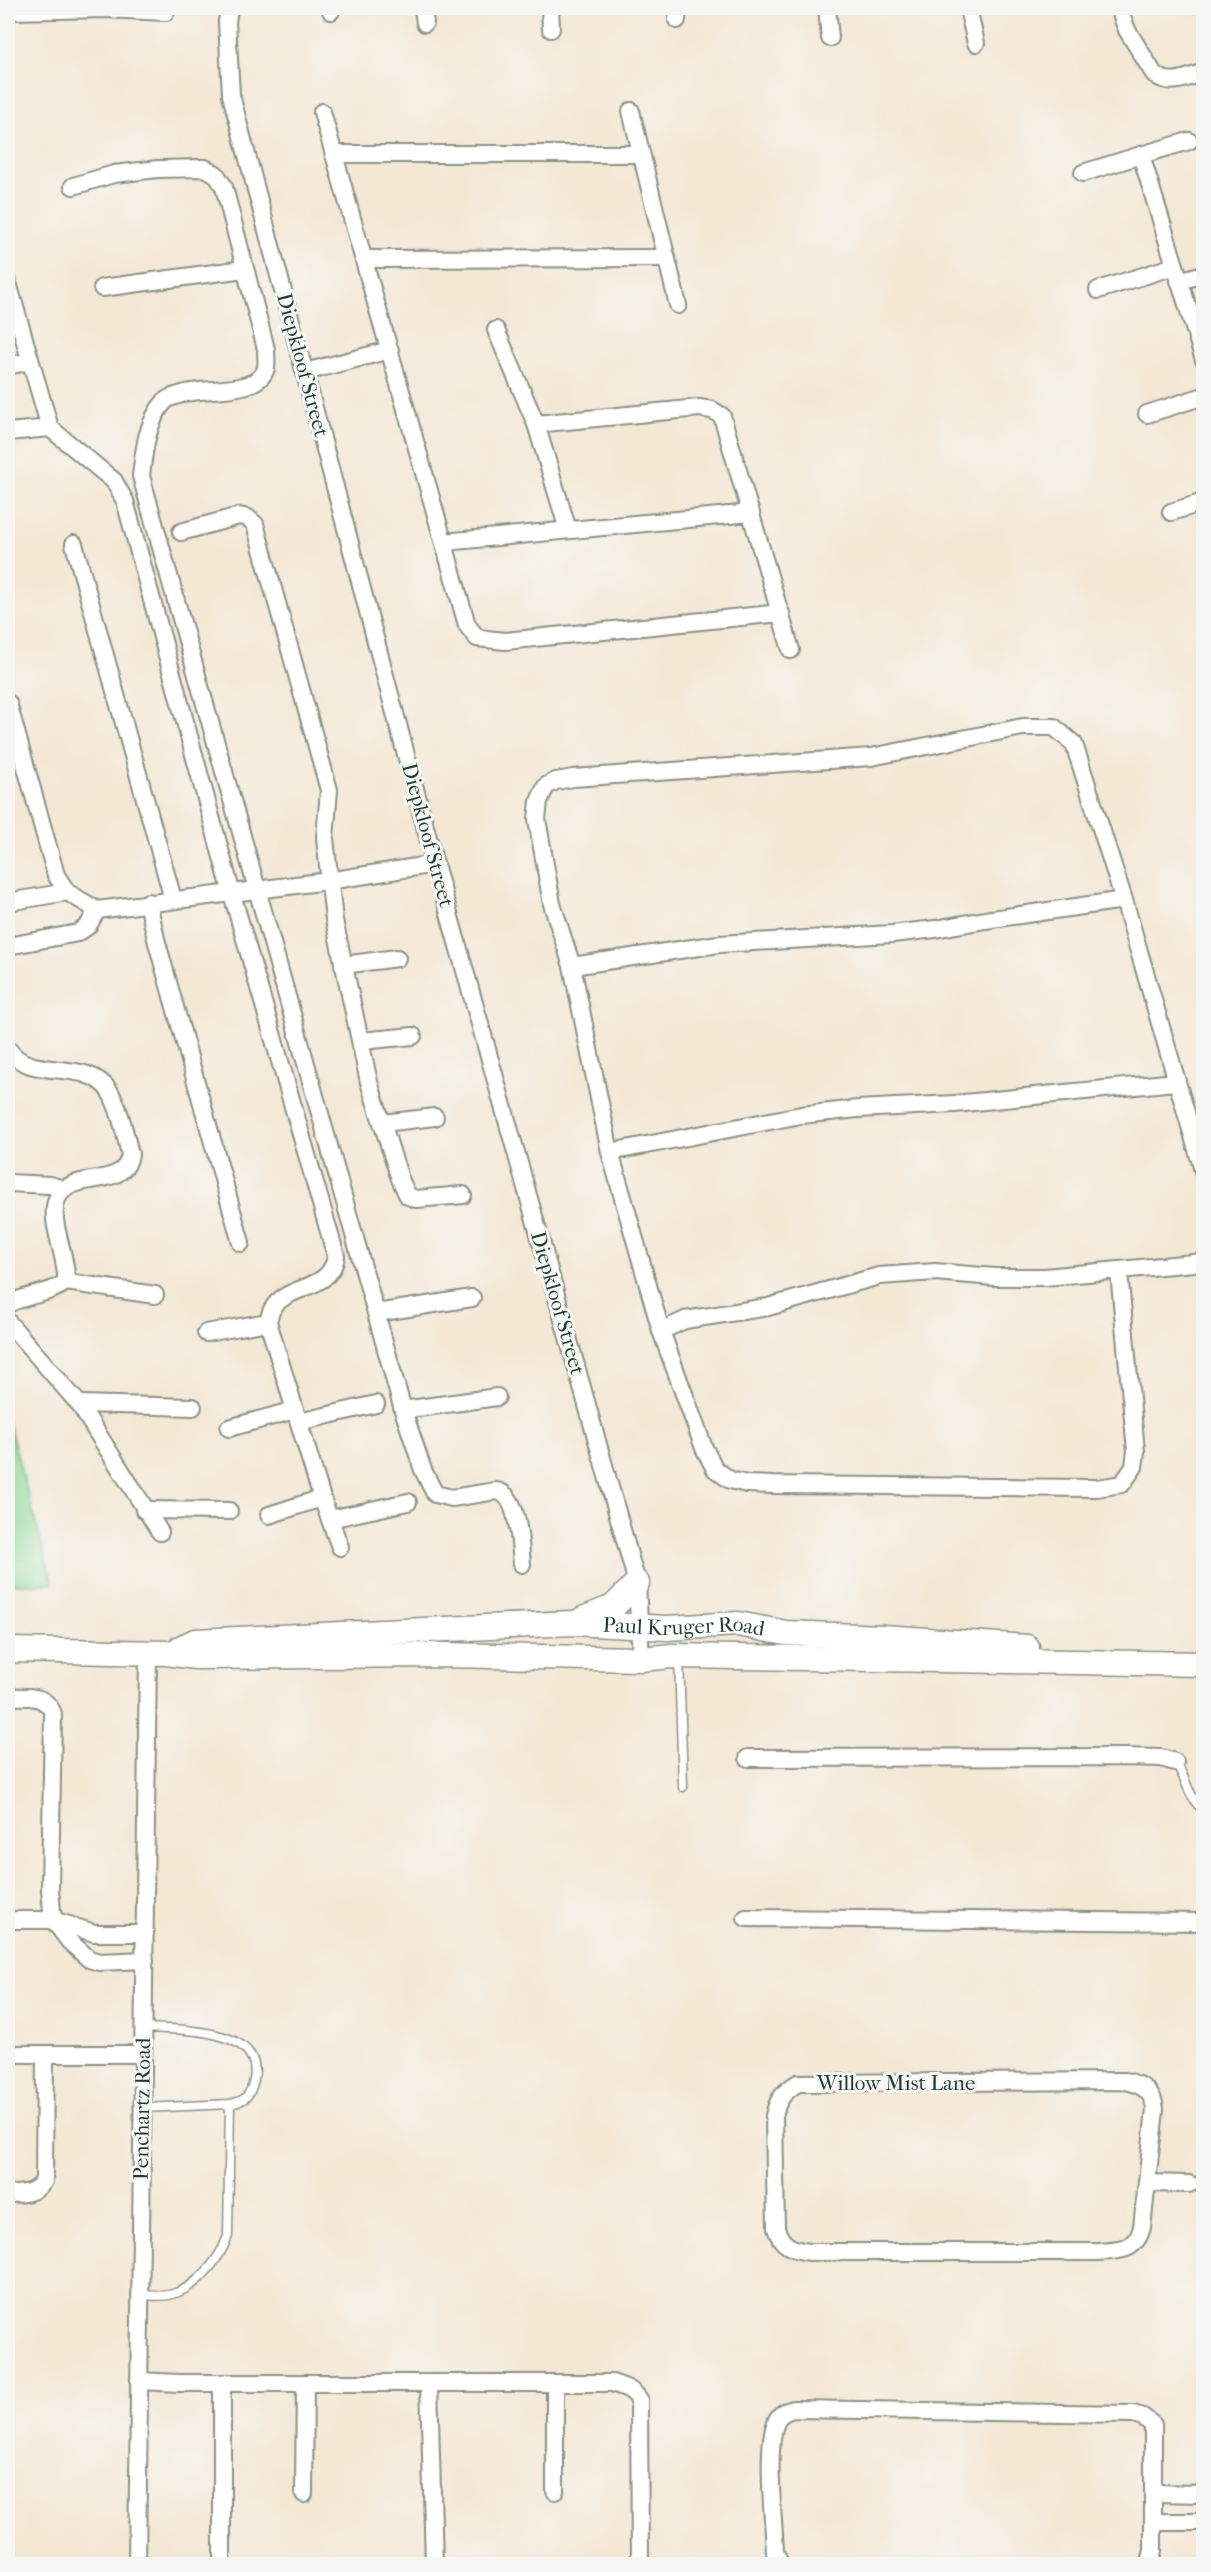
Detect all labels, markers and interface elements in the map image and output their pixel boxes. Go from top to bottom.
street label: Diepkloof Street [272,290,334,440]
street label: Diepkloof Street [397,760,459,910]
street label: Diepkloof Street [526,1228,590,1378]
street label: Paul Kruger Road [602,1611,767,1641]
street label: Penchartz Road [129,2037,155,2180]
street label: Willow Mist Lane [816,2071,975,2095]

